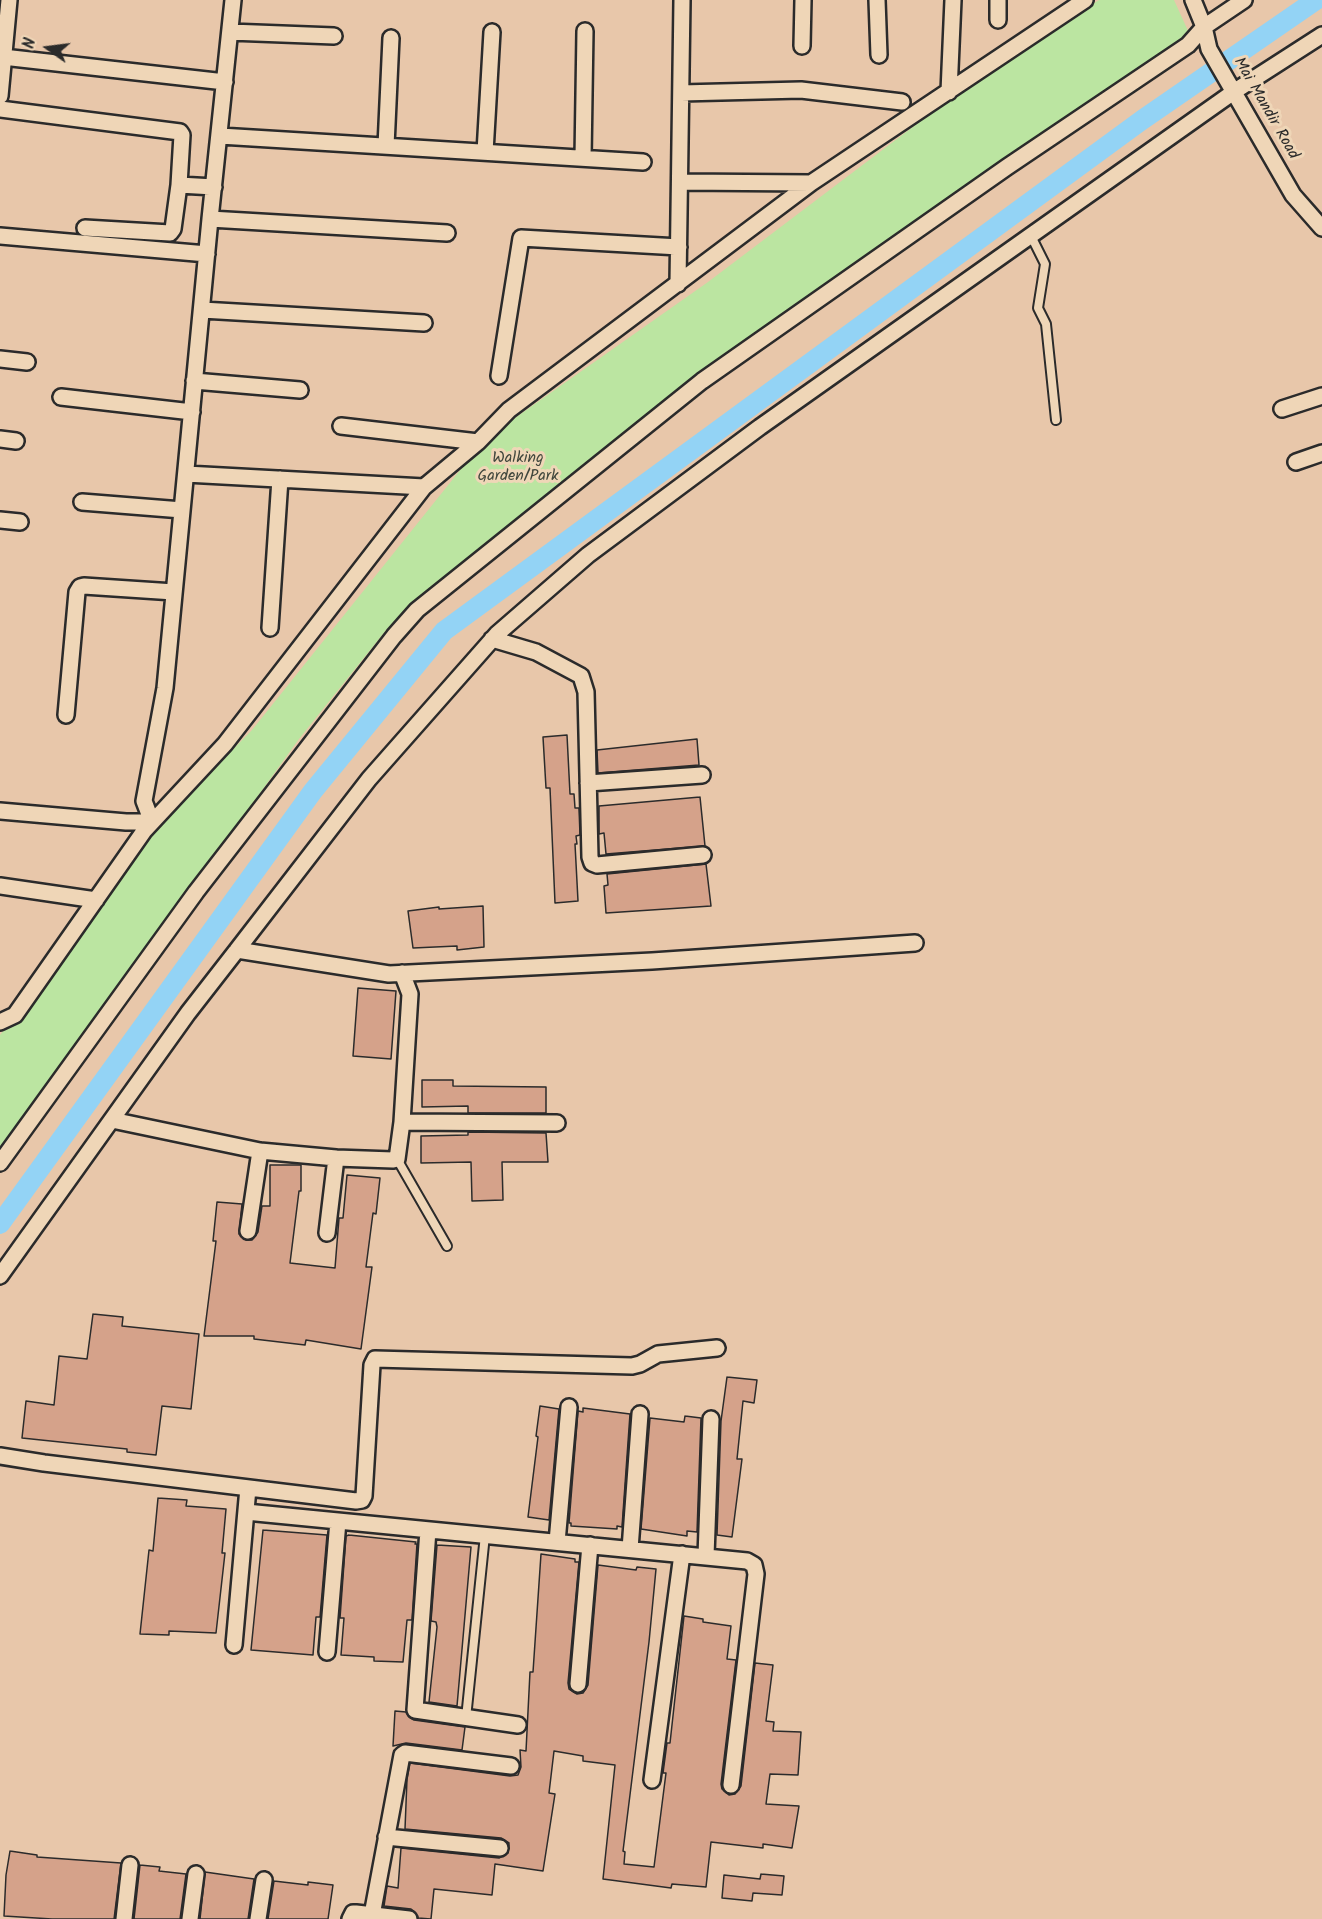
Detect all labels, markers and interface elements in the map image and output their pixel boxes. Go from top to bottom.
north arrow [18,18,78,78]
text: N [17,36,43,51]
street label: Mai Mandir Road [1228,55,1302,163]
park label: Walking Garden/Park [478,449,558,487]

